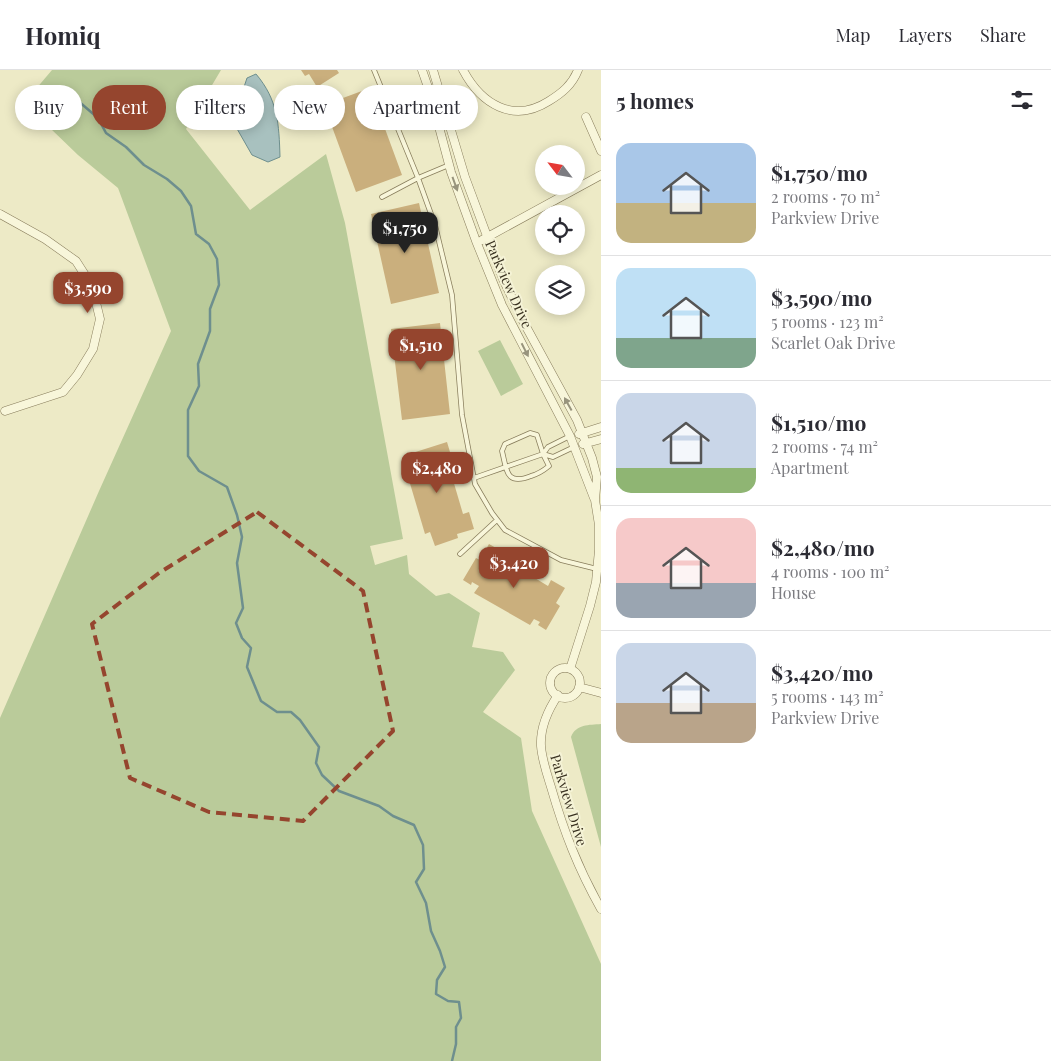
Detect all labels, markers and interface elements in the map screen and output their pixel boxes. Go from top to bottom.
text: Homiq [25,19,101,51]
text: Map [835,23,870,47]
text: Layers [898,23,952,47]
text: Share [980,23,1026,47]
chip: Buy [15,85,82,130]
chip: Rent [92,85,166,130]
chip: Filters [176,85,264,130]
chip: New [274,85,345,130]
chip: Apartment [355,85,478,130]
text: 5 homes [616,86,694,114]
icon: filters [1008,86,1036,114]
north arrow [535,145,585,195]
map controls [535,145,585,315]
text: $1,750/mo [771,158,868,186]
icon: home [656,163,716,223]
one-way arrow [451,177,459,192]
text: 2 rooms · 70 m² [771,186,880,207]
button: locate [535,205,585,255]
text: Parkview Drive [771,207,879,228]
pin: $1,750 [364,212,446,254]
text: $1,750 [383,217,427,238]
street label: Parkview Drive [481,237,537,331]
button: layers [535,265,585,315]
pin: $3,590 [47,272,129,314]
text: $3,590 [64,277,112,298]
text: $3,590/mo [771,283,872,311]
icon: home [656,288,716,348]
text: 5 rooms · 123 m² [771,311,884,332]
pin: $1,510 [380,328,462,371]
text: Scarlet Oak Drive [771,332,896,353]
text: $1,510 [399,334,443,355]
one-way arrow [521,342,529,357]
one-way arrow [564,397,572,412]
text: $1,510/mo [771,408,866,436]
icon: home [656,413,716,473]
text: 2 rooms · 74 m² [771,436,878,457]
pin: $2,480 [396,452,478,494]
text: $2,480 [412,457,462,478]
text: Apartment [771,457,849,478]
text: $2,480/mo [771,533,875,561]
icon: home [656,538,716,598]
pin: $3,420 [473,546,555,589]
text: $3,420 [490,552,538,573]
text: 4 rooms · 100 m² [771,561,890,582]
text: House [771,582,816,603]
text: $3,420/mo [771,658,873,686]
icon: home [656,663,716,723]
text: 5 rooms · 143 m² [771,686,884,707]
text: Parkview Drive [771,707,879,728]
street label: Parkview Drive [546,752,592,848]

